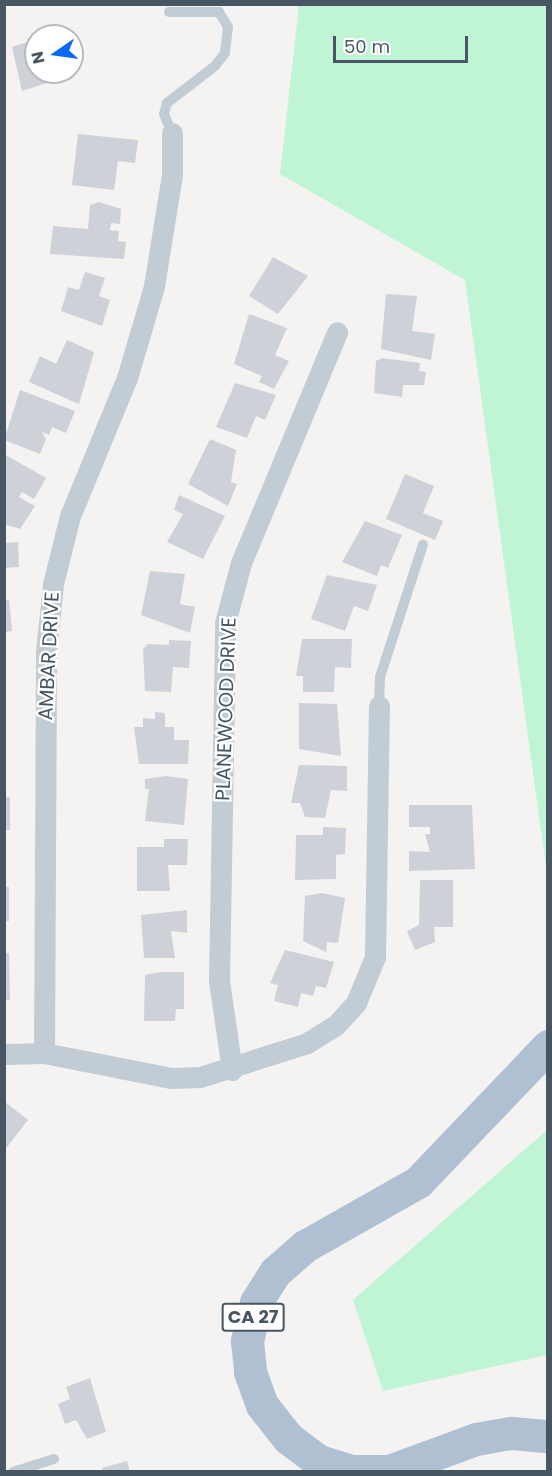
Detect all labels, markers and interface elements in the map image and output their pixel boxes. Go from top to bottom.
north arrow [24,24,84,84]
scale bar [336,24,471,62]
text: 50 m [344,34,390,59]
text: N [25,49,50,66]
street label: AMBAR DRIVE [34,591,64,721]
street label: PLANEWOOD DRIVE [211,617,241,801]
road number: CA 27 [222,1302,284,1332]

